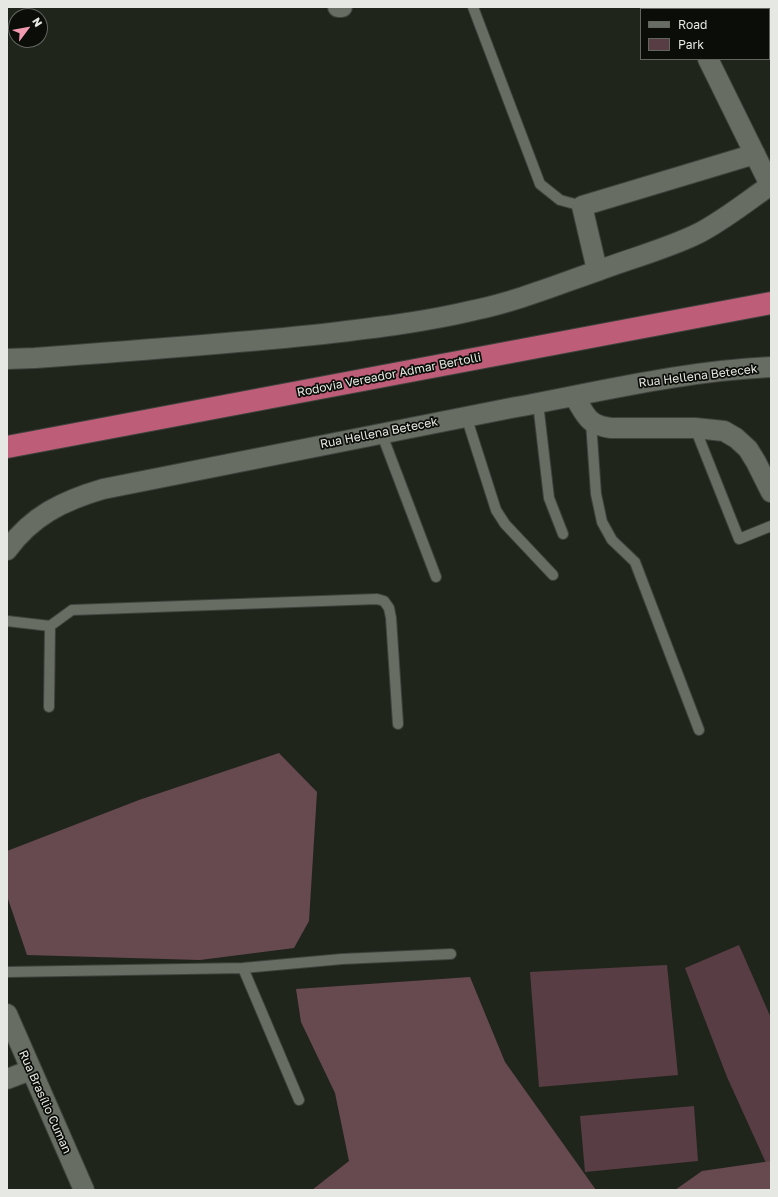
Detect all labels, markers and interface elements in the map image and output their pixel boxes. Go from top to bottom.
north arrow [8,8,48,48]
legend [640,8,770,60]
text: N [30,15,45,29]
text: Road [678,17,707,32]
text: Park [678,37,704,52]
street label: Rodovia Vereador Admar Bertolli [296,350,482,400]
street label: Rua Hellena Betecek [638,362,758,390]
street label: Rua Hellena Betecek [319,415,439,451]
street label: Rua Brasílio Cuman [16,1048,74,1156]

